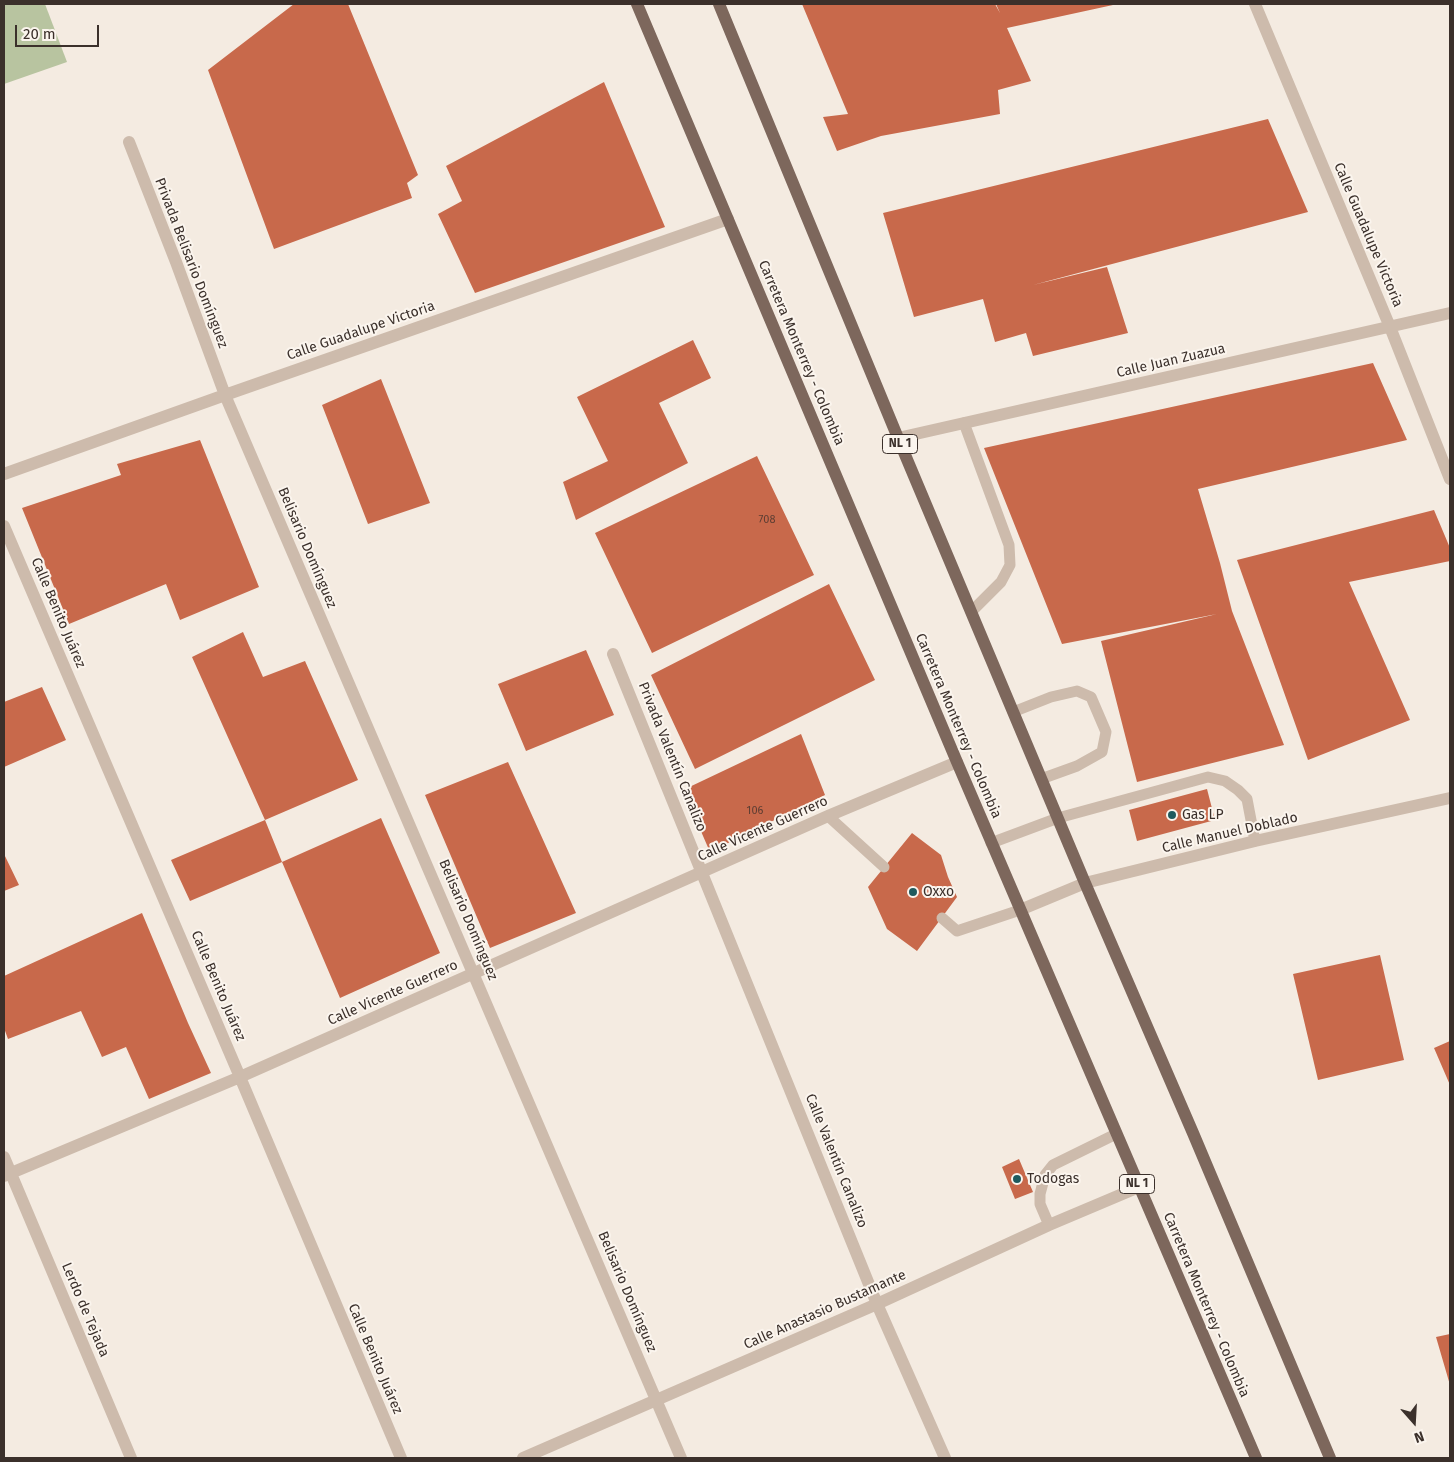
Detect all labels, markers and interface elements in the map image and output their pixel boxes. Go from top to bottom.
scale bar [18,15,101,47]
text: 20 m [23,25,56,43]
street label: Calle Guadalupe Victoria [1330,160,1406,310]
street label: Privada Belisario Domínguez [151,176,231,350]
street label: Carretera Monterrey - Colombia [754,258,848,448]
street label: Calle Guadalupe Victoria [285,298,437,364]
street label: Calle Juan Zuazua [1115,340,1227,382]
road number: NL 1 [882,434,918,454]
street label: Belisario Domínguez [274,485,340,611]
house number: 708 [759,513,775,527]
street label: Calle Benito Juárez [27,555,89,671]
street label: Carretera Monterrey - Colombia [911,631,1005,821]
street label: Privada Valentín Canalizo [634,680,710,834]
street label: Calle Vicente Guerrero [695,793,831,865]
house number: 106 [747,804,763,818]
place label: Gas LP [1182,807,1224,823]
street label: Calle Manuel Doblado [1161,809,1299,857]
marker: Gas LP [1166,809,1178,821]
street label: Belisario Domínguez [435,857,501,983]
place label: Oxxo [923,884,954,900]
marker: Oxxo [907,886,919,898]
street label: Calle Benito Juárez [187,928,249,1044]
street label: Calle Vicente Guerrero [325,957,461,1029]
street label: Calle Valentín Canalizo [801,1091,871,1231]
place label: Todogas [1027,1171,1079,1187]
marker: Todogas [1011,1173,1023,1185]
road number: NL 1 [1120,1174,1154,1194]
street label: Carretera Monterrey - Colombia [1159,1210,1253,1400]
street label: Belisario Domínguez [594,1229,660,1355]
street label: Lerdo de Tejada [58,1260,112,1360]
street label: Calle Anastasio Bustamante [741,1267,909,1353]
street label: Calle Benito Juárez [344,1301,406,1417]
north arrow [1389,1397,1439,1447]
text: N [1412,1427,1426,1446]

